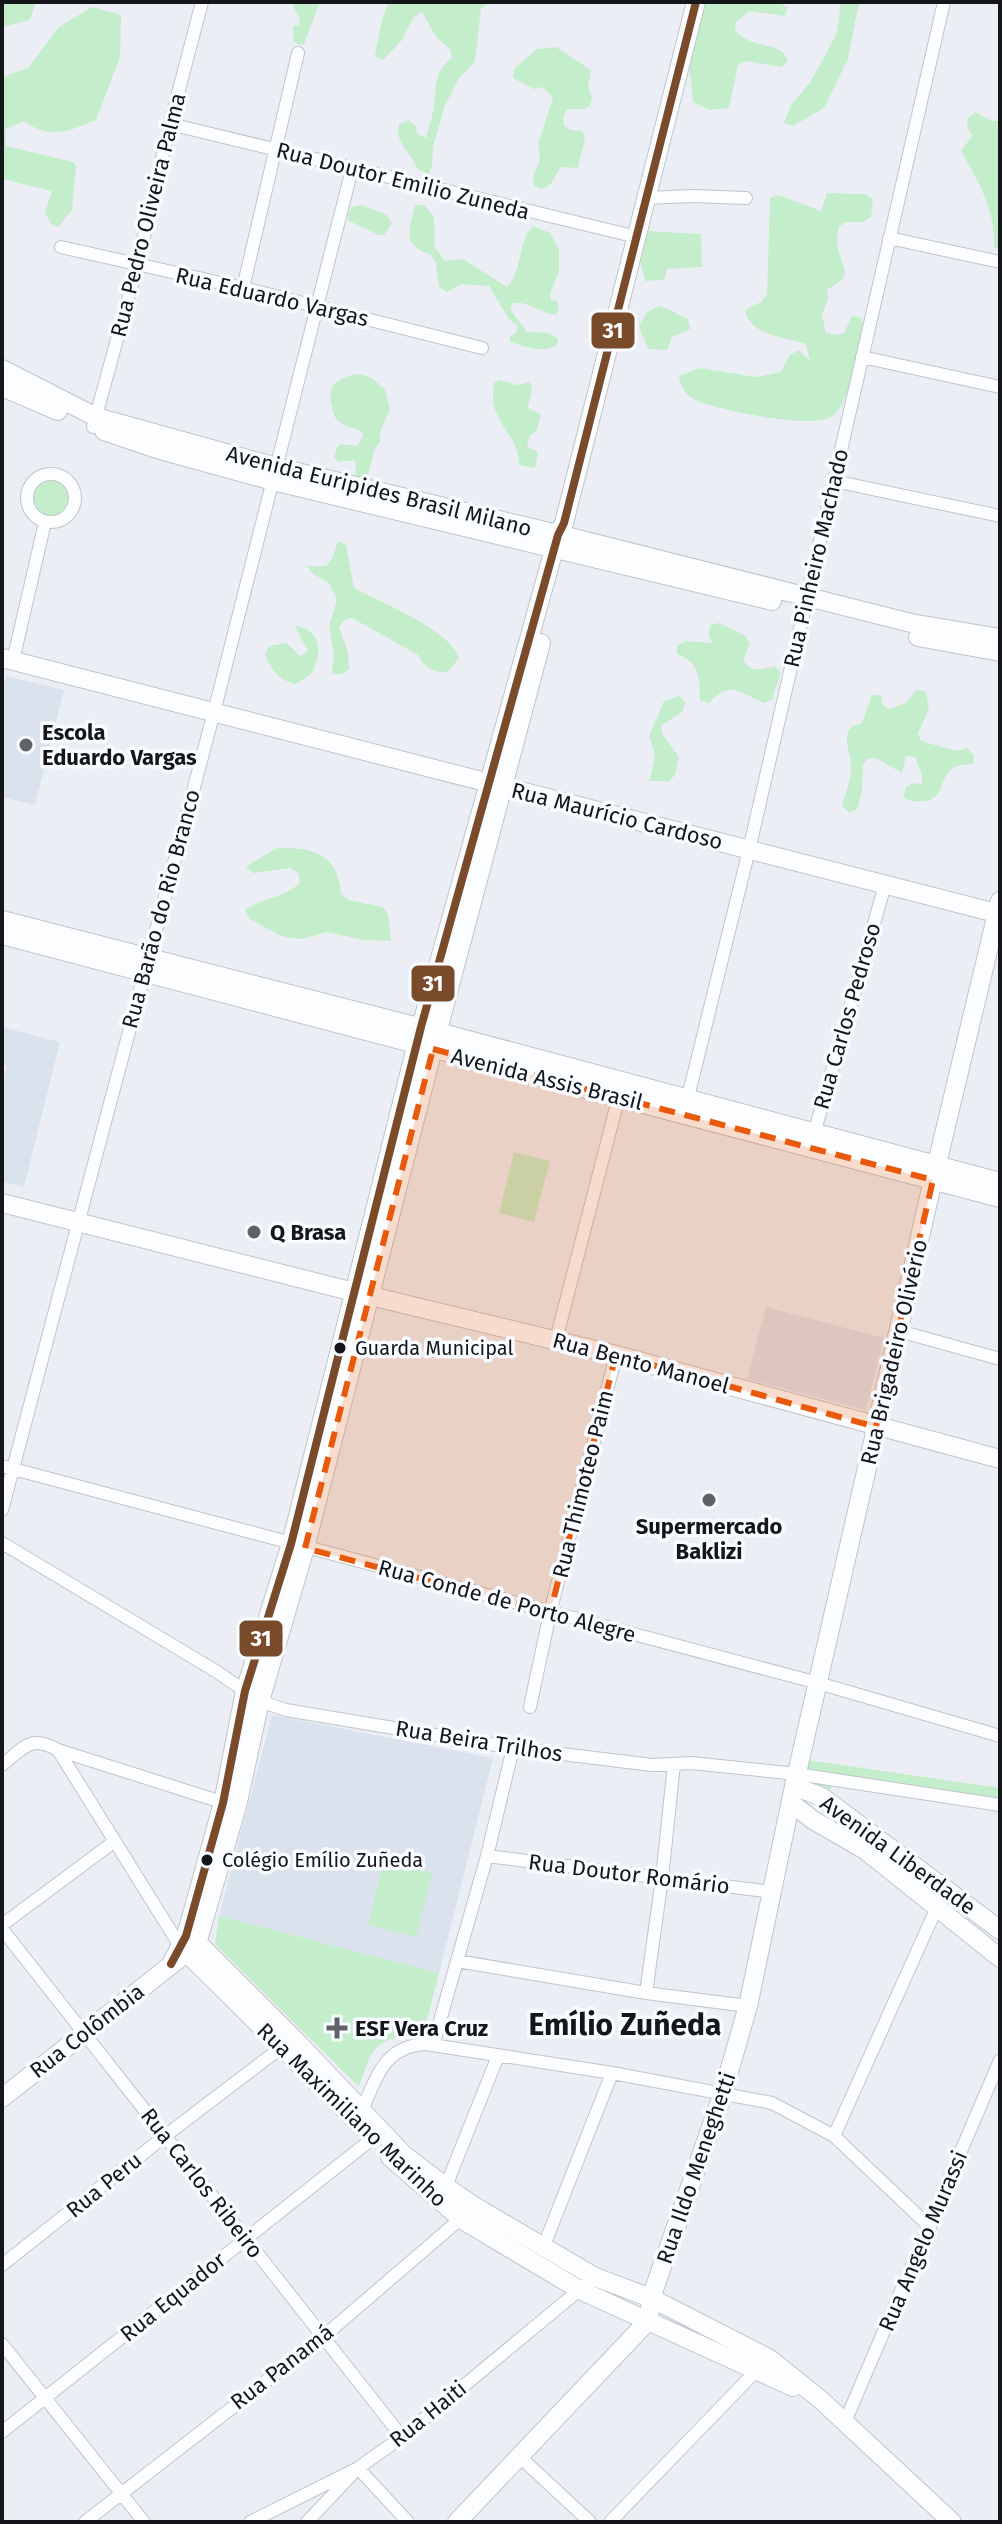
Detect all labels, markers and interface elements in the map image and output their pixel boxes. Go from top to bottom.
street label: Rua Pedro Oliveira Palma [105,90,191,340]
street label: Rua Doutor Emilio Zuneda [273,136,533,226]
street label: Rua Eduardo Vargas [173,262,371,332]
line badge: 31 [590,311,636,350]
text: 31 [601,317,624,344]
street label: Avenida Euripides Brasil Milano [223,440,535,542]
street label: Rua Pinheiro Machado [778,446,854,670]
place label: Escola Eduardo Vargas [42,719,197,771]
marker: Escola Eduardo Vargas [17,736,35,754]
street label: Rua Maurício Cardoso [508,777,726,855]
street label: Rua Barão do Rio Branco [116,786,206,1032]
street label: Rua Carlos Pedroso [807,920,887,1112]
line badge: 31 [410,964,456,1003]
text: 31 [421,970,444,997]
street label: Avenida Assis Brasil [448,1042,646,1116]
place label: Q Brasa [270,1219,346,1246]
marker: Q Brasa [245,1223,263,1241]
street label: Rua Brigadeiro Olivério [855,1236,933,1468]
street label: Rua Bento Manoel [550,1326,732,1400]
place label: Guarda Municipal [355,1336,514,1360]
marker: Guarda Municipal [332,1340,348,1356]
street label: Rua Thimoteo Paim [547,1387,619,1581]
marker: Supermercado Baklizi [700,1491,718,1509]
place label: Supermercado Baklizi [636,1513,782,1565]
street label: Rua Conde de Porto Alegre [375,1554,639,1648]
line badge: 31 [238,1619,284,1658]
text: 31 [249,1625,272,1652]
street label: Rua Beira Trilhos [393,1714,565,1768]
street label: Avenida Liberdade [815,1790,981,1920]
place label: Colégio Emílio Zuñeda [222,1848,423,1872]
street label: Rua Doutor Romário [527,1848,731,1900]
marker: Colégio Emílio Zuñeda [199,1852,215,1868]
street label: Rua Colômbia [24,1978,150,2084]
district label: Emílio Zuñeda [528,2007,722,2043]
place label: ESF Vera Cruz [355,2015,488,2042]
street label: Rua Maximiliano Marinho [251,2017,453,2213]
marker: ESF Vera Cruz [326,2017,348,2039]
street label: Rua Ildo Meneghetti [651,2069,741,2267]
street label: Rua Carlos Ribeiro [135,2102,269,2264]
street label: Rua Peru [61,2146,147,2224]
street label: Rua Angelo Murassi [873,2147,973,2335]
street label: Rua Equador [115,2246,231,2348]
street label: Rua Panamá [225,2318,339,2416]
street label: Rua Haiti [384,2375,472,2453]

